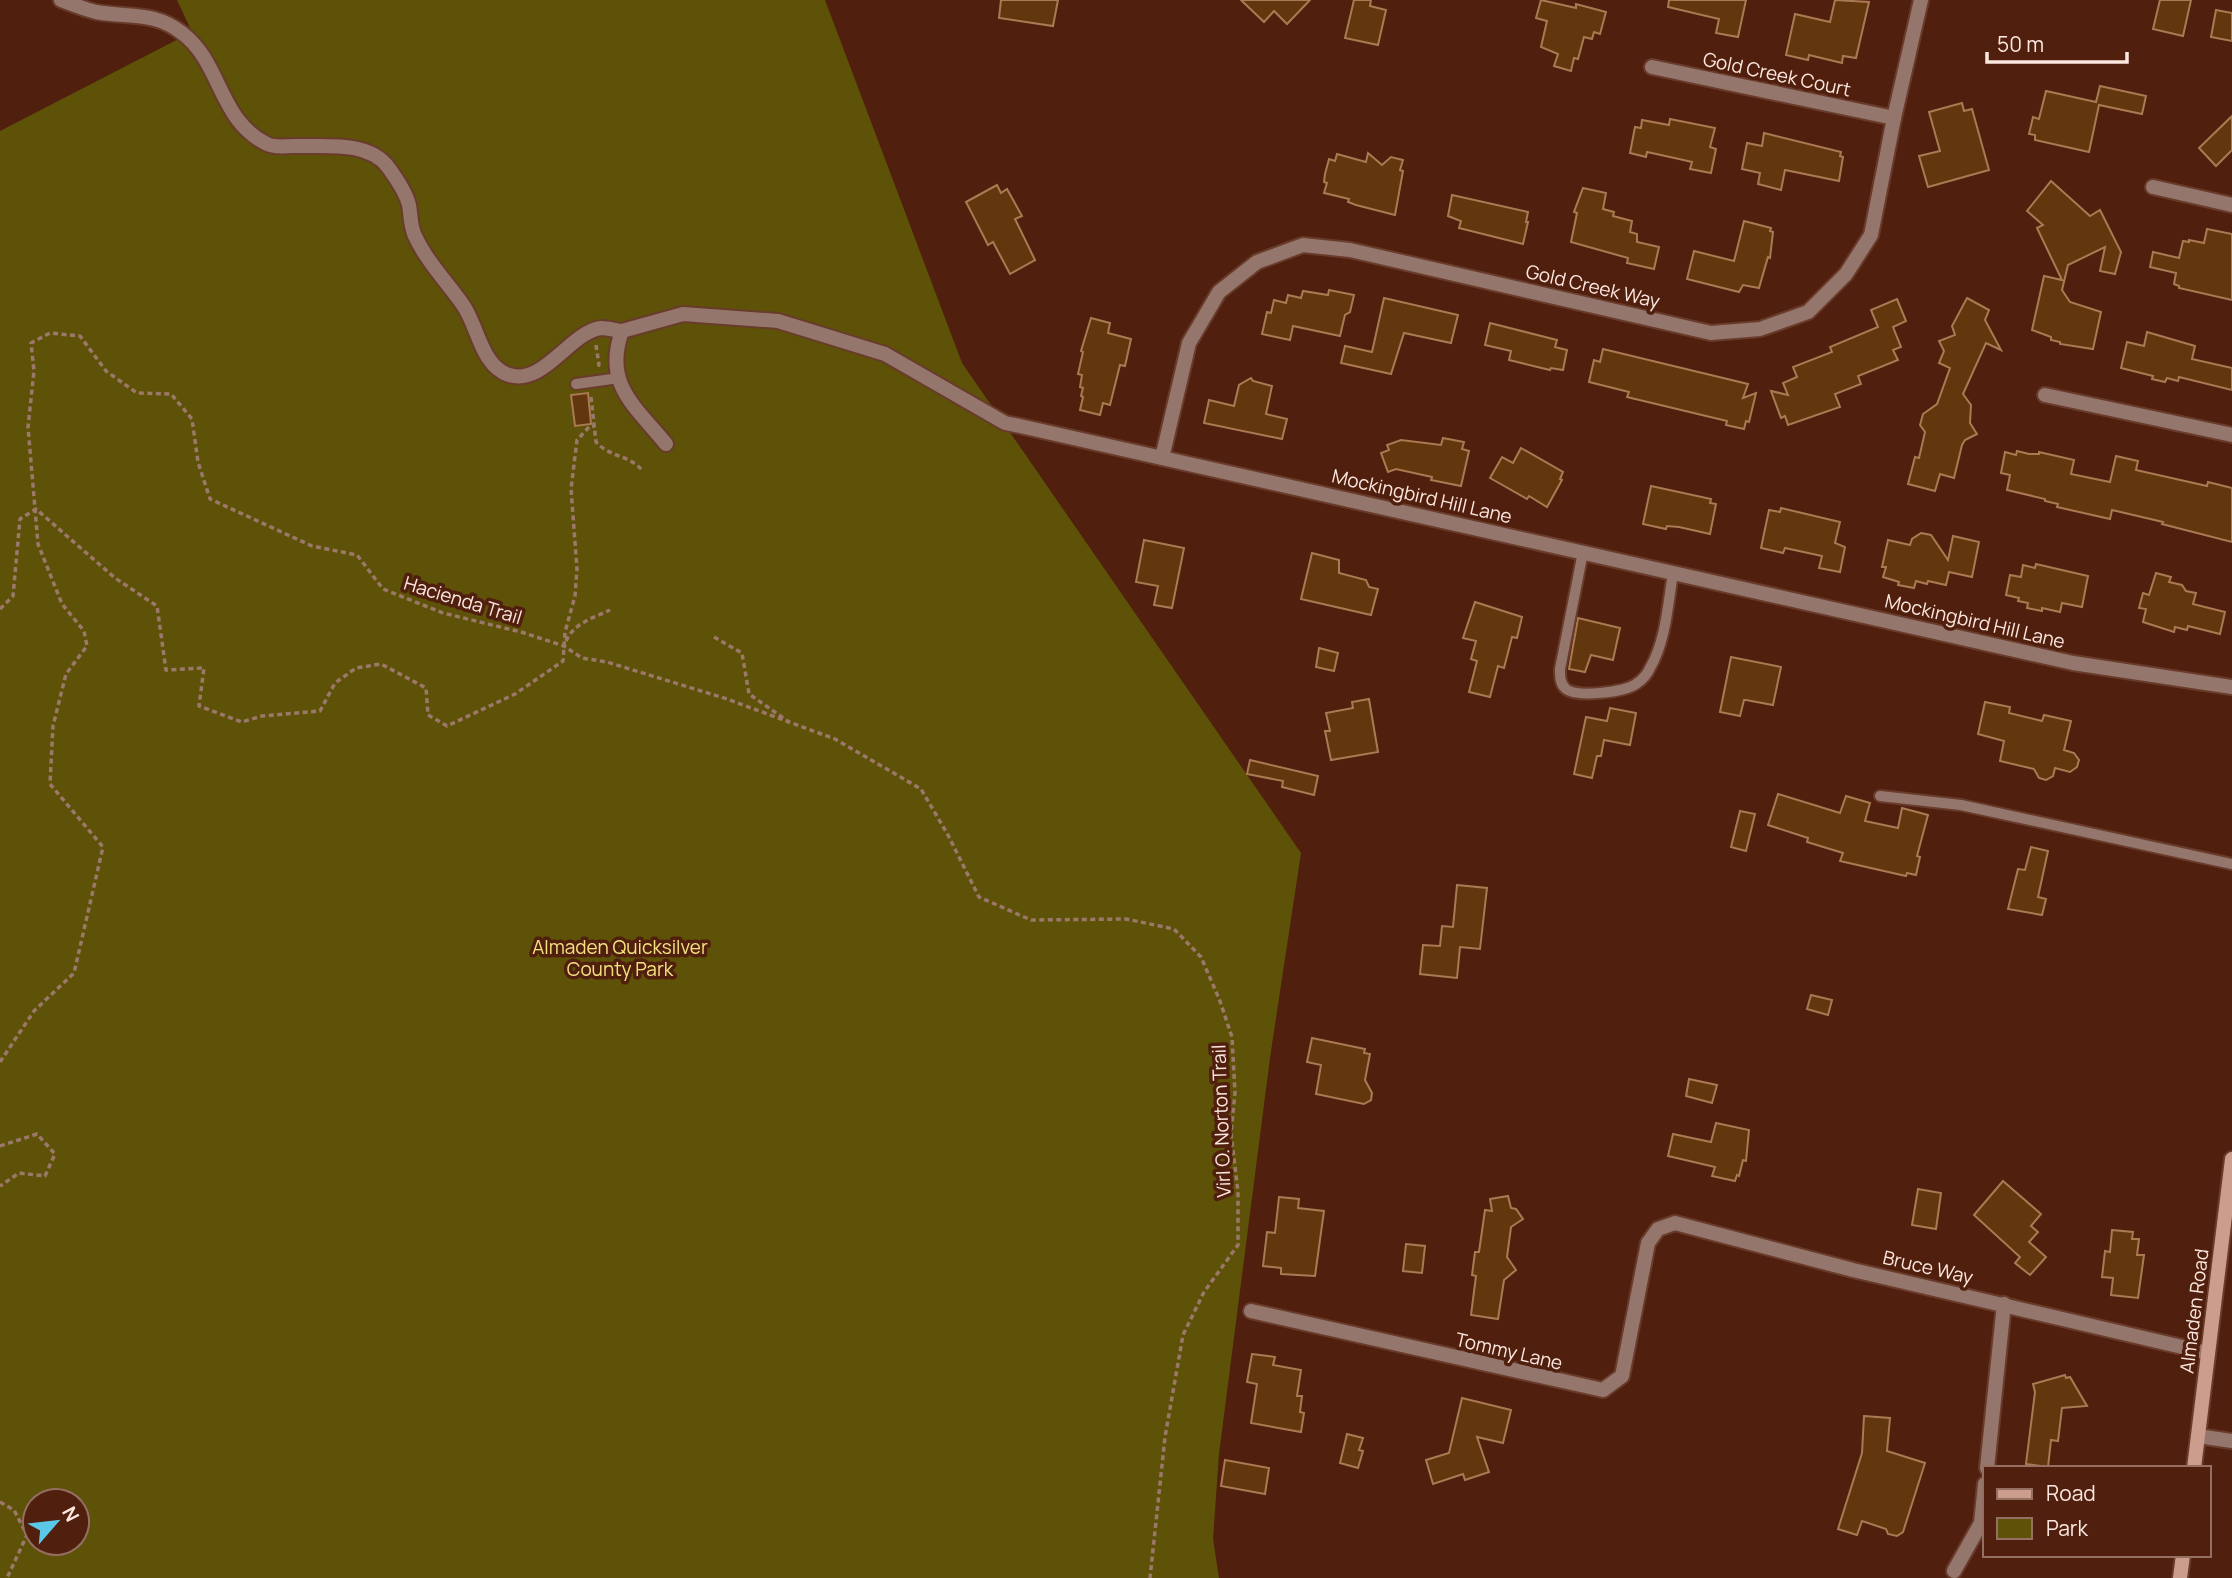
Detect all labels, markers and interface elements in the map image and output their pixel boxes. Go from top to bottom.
scale bar [1987,21,2127,65]
text: 50 m [1997,30,2044,58]
street label: Gold Creek Court [1701,46,1853,102]
street label: Gold Creek Way [1523,258,1663,314]
street label: Mockingbird Hill Lane [1329,463,1515,529]
street label: Hacienda Trail [401,570,525,630]
street label: Mockingbird Hill Lane [1882,588,2068,654]
park label: Almaden Quicksilver County Park [532,934,708,982]
street label: Virl O. Norton Trail [1205,1044,1237,1198]
street label: Bruce Way [1880,1244,1976,1290]
street label: Almaden Road [2173,1247,2215,1375]
street label: Tommy Lane [1453,1326,1565,1376]
legend [1983,1466,2211,1557]
text: Road [2046,1479,2096,1507]
north arrow [21,1487,91,1557]
text: N [56,1502,86,1526]
text: Park [2046,1514,2088,1542]

